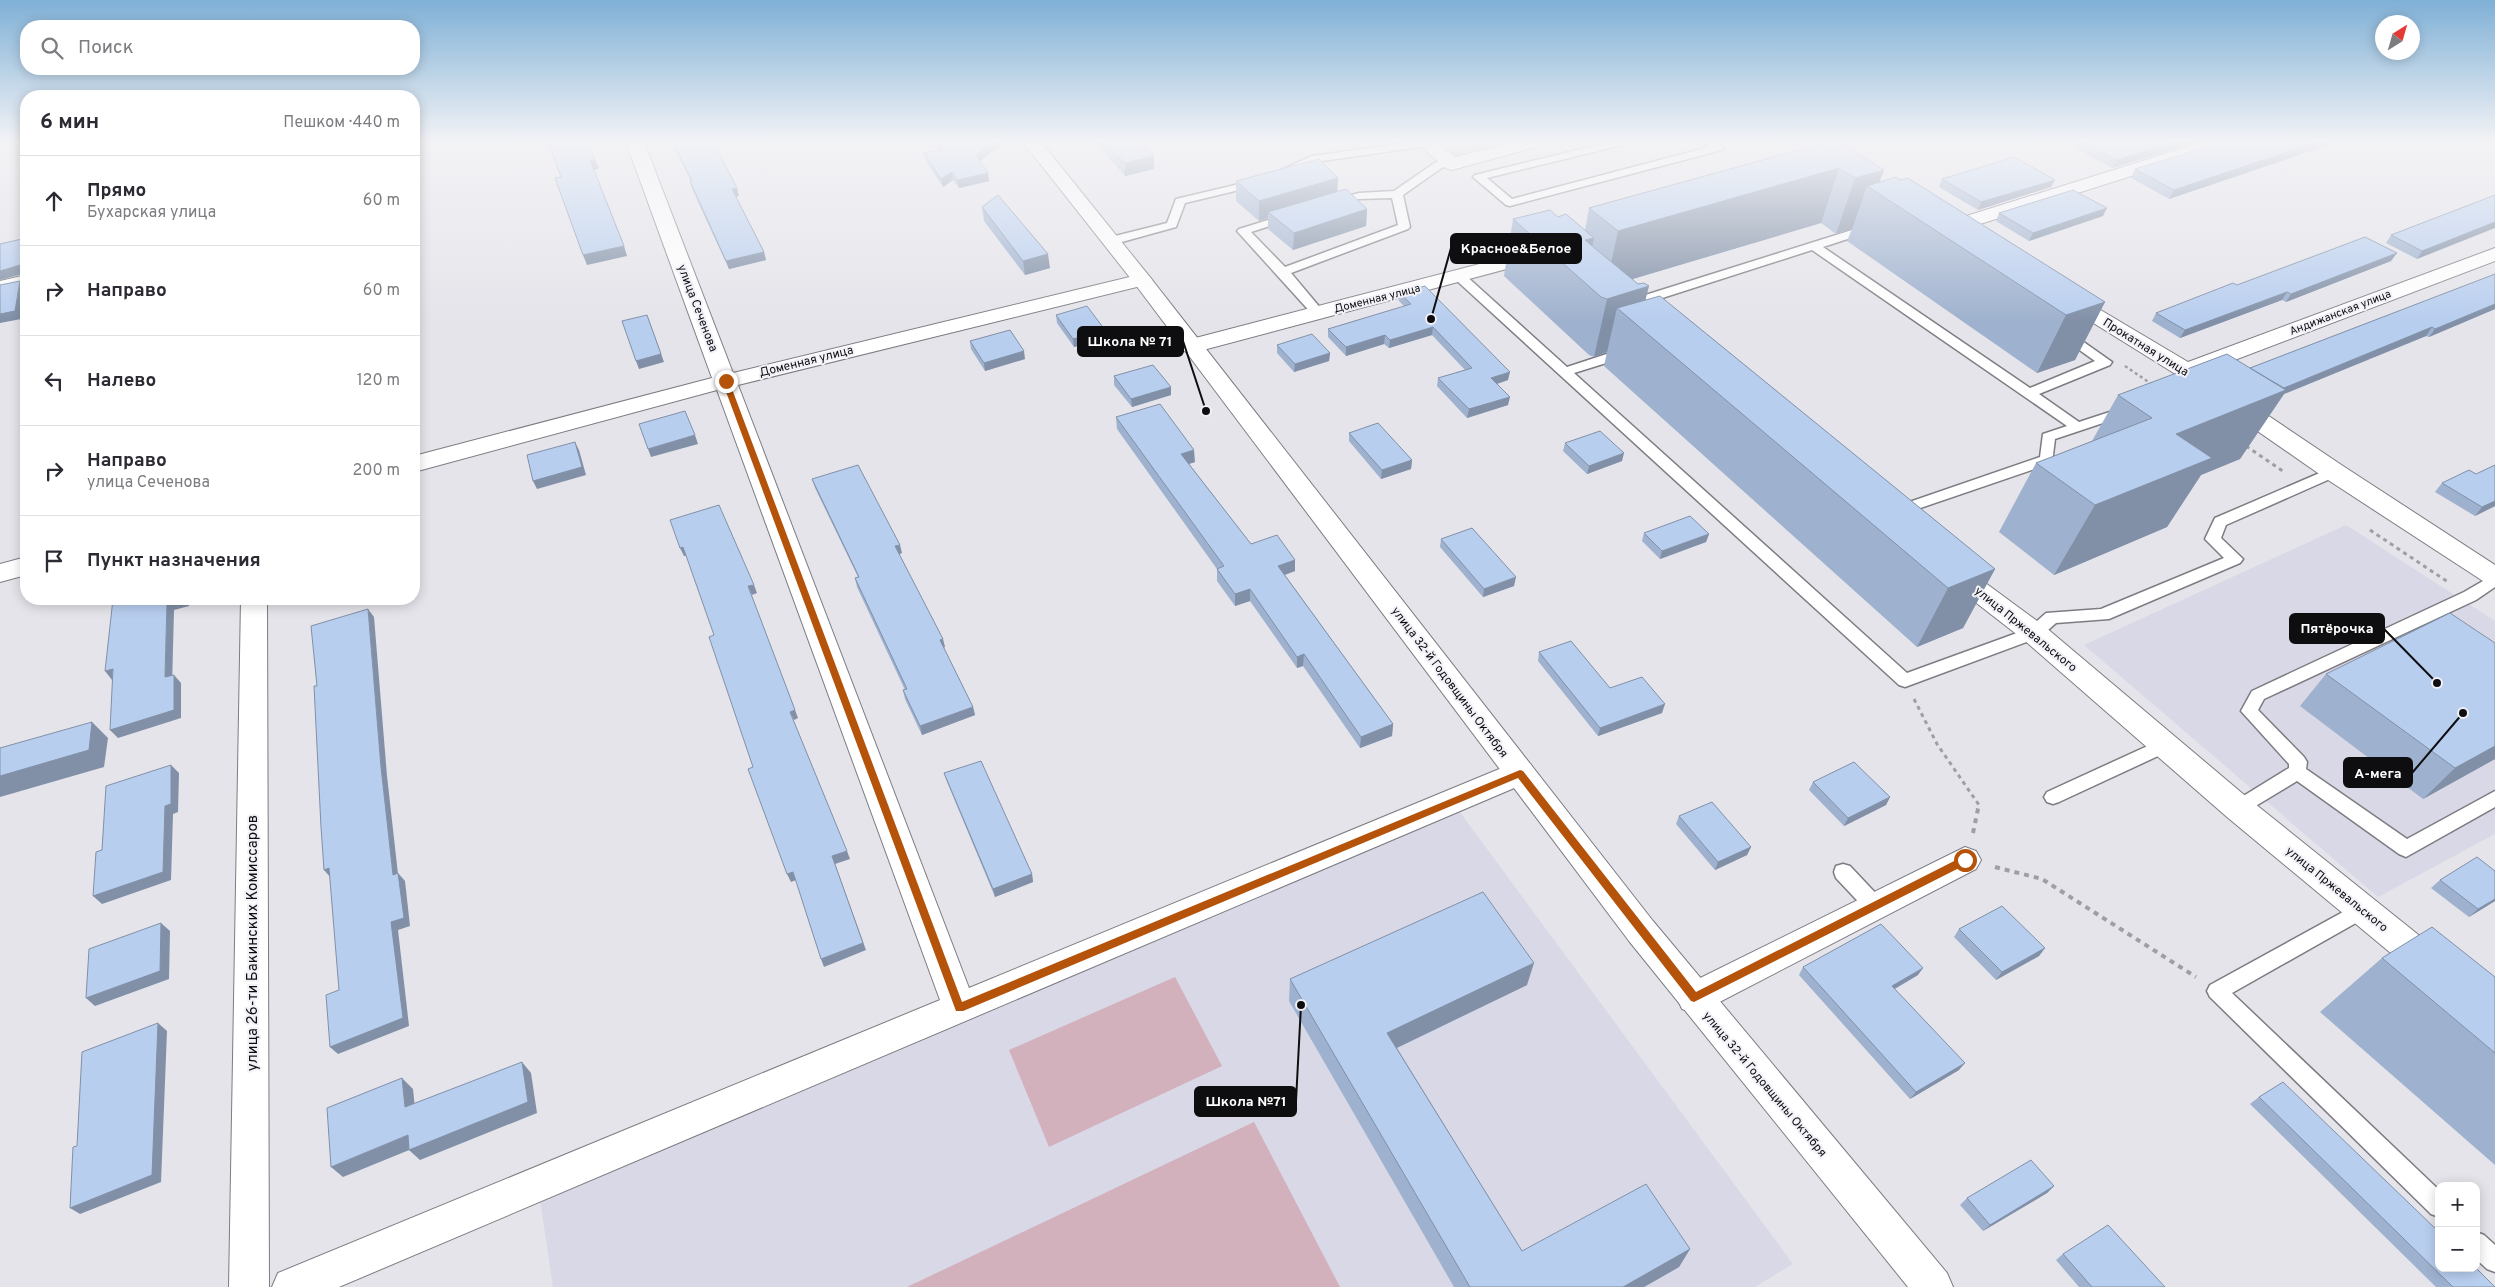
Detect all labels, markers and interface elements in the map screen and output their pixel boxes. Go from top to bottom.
north arrow [2375,15,2420,60]
search box [20,20,420,75]
icon: search [38,34,66,62]
text: Поиск [78,36,134,60]
text: 6 мин [40,109,99,136]
text: Пешком · 440 m [283,113,400,133]
text: Прямо [87,179,146,203]
icon: ahead [40,187,68,215]
text: 60 m [363,191,400,211]
text: Бухарская улица [87,203,216,223]
callout: Красное&Белое [1451,234,1581,263]
text: Красное&Белое [1461,241,1571,258]
street label: улица Сеченова [673,262,721,354]
icon: right [40,277,68,305]
text: Направо [87,279,167,303]
text: 60 m [363,281,400,301]
street label: Доменная улица [1333,281,1422,316]
street label: Андижанская улица [2288,287,2393,339]
street label: Прокатная улица [2100,315,2191,381]
callout: Школа № 71 [1078,327,1183,356]
text: Школа № 71 [1088,334,1172,351]
street label: Доменная улица [757,343,855,381]
icon: left [40,367,68,395]
text: Налево [87,369,156,393]
route end [715,370,738,393]
text: 120 m [357,371,400,391]
text: Направо [87,449,167,473]
icon: right [40,457,68,485]
text: 200 m [352,461,400,481]
text: улица Сеченова [87,473,210,493]
icon: arrive [40,547,68,575]
text: Пункт назначения [87,549,261,573]
street label: улица Пржевальского [1971,584,2080,676]
street label: улица 32-й Годовщины Октября [1387,604,1511,761]
callout: Пятёрочка [2290,614,2384,643]
text: Пятёрочка [2300,621,2374,638]
callout: А-мега [2344,758,2412,787]
text: А-мега [2354,766,2402,783]
street label: улица 26-ти Бакинских Комиссаров [244,815,263,1071]
street label: улица Пржевальского [2282,844,2391,936]
route start [1954,849,1977,872]
street label: улица 32-й Годовщины Октября [1699,1009,1830,1161]
callout: Школа №71 [1195,1087,1296,1116]
text: Школа №71 [1205,1094,1287,1111]
map controls [2435,1182,2480,1272]
button: + [2435,1182,2480,1227]
button: − [2435,1227,2480,1272]

